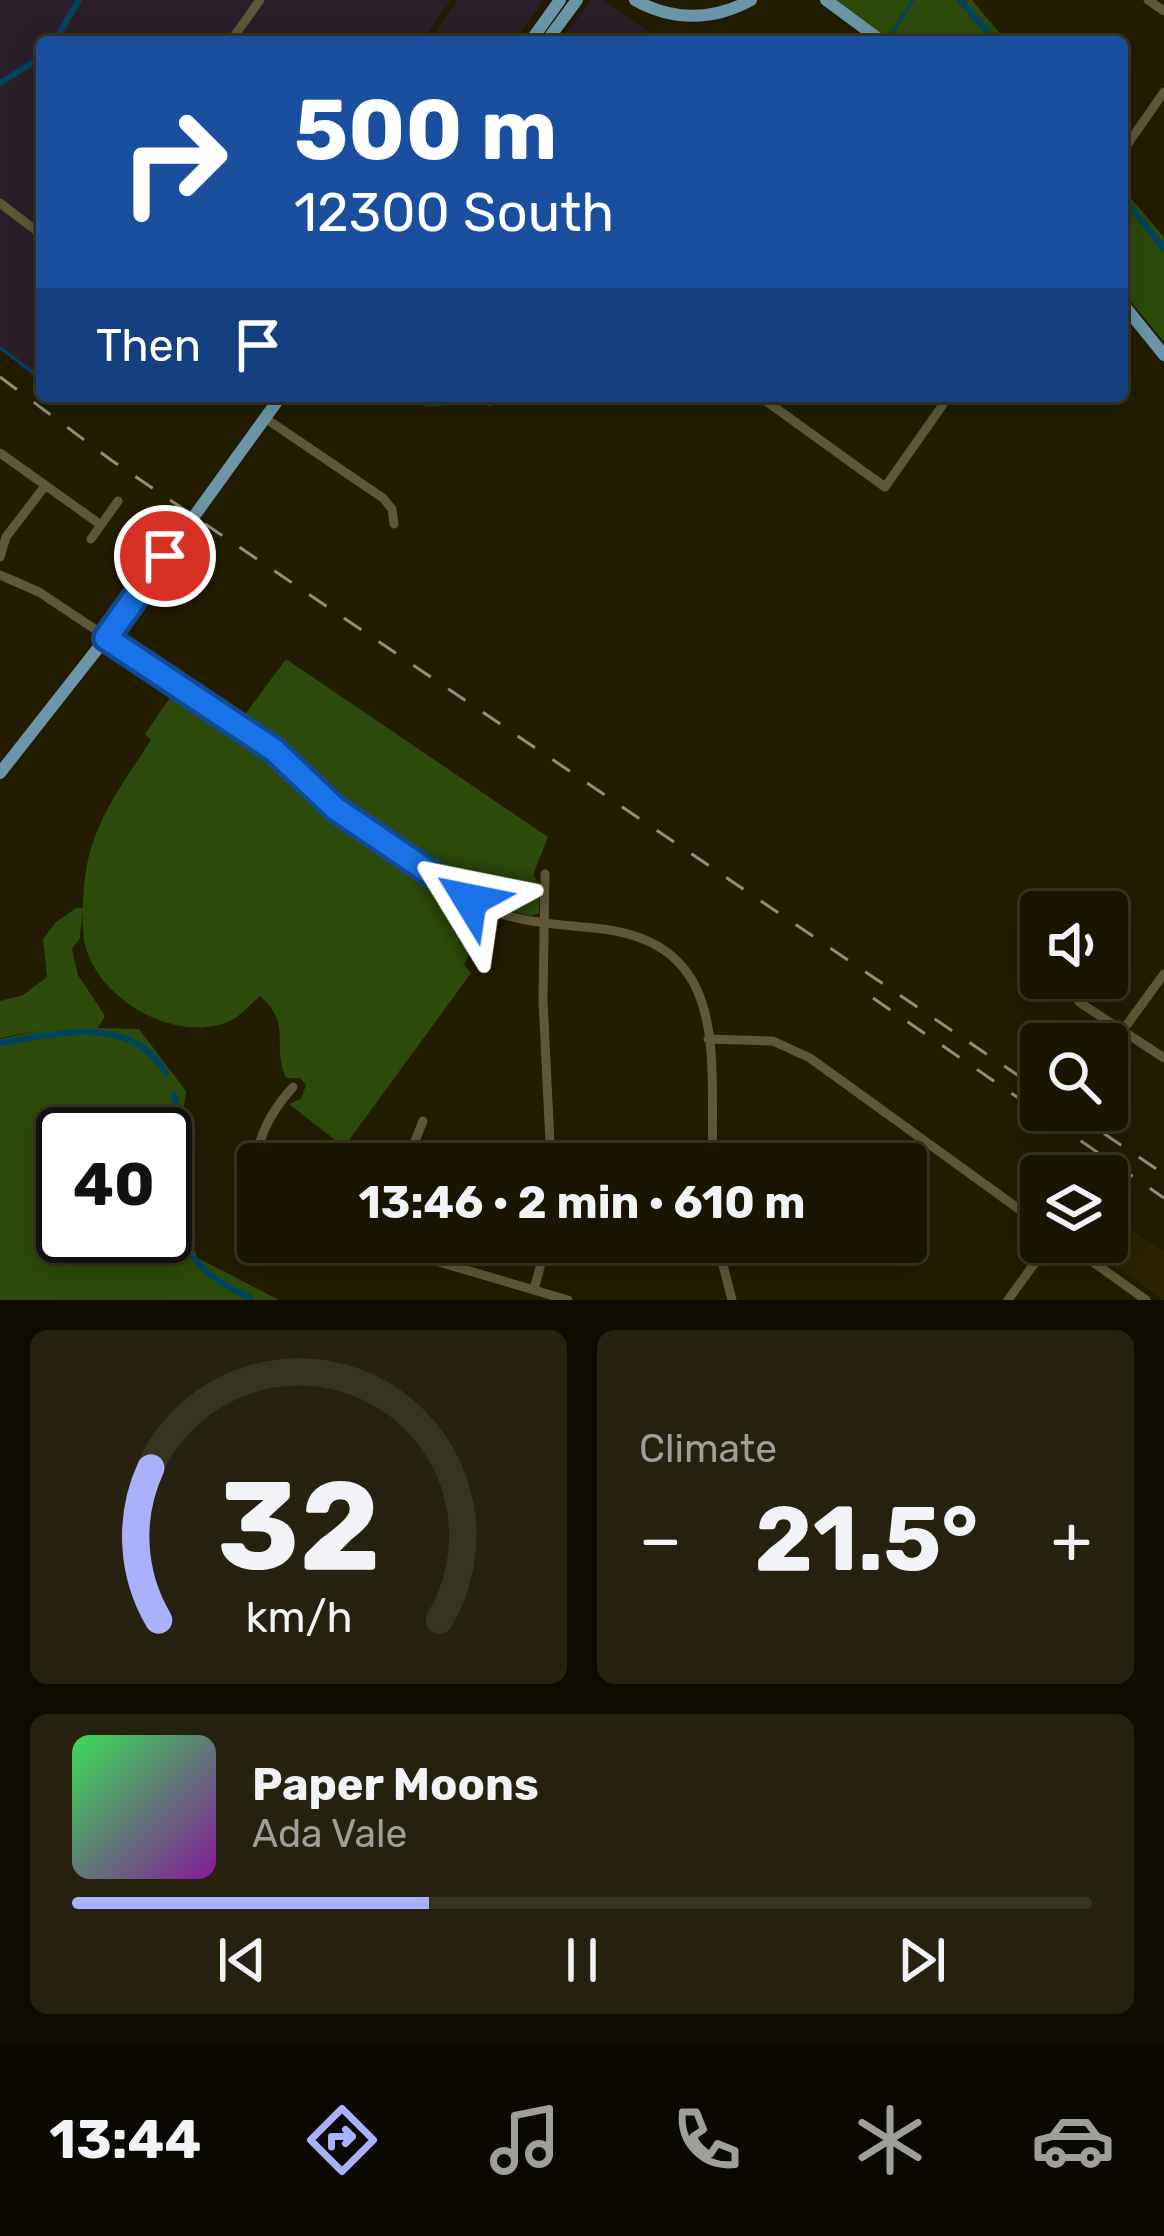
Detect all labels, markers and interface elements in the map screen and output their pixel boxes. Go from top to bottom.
text: 500 m [294,80,557,180]
icon: right [96,84,252,240]
text: 12300 South [294,181,614,245]
icon: arrive [225,312,291,378]
text: Then [96,319,201,372]
pin [114,505,216,607]
icon: arrive [132,523,198,589]
position arrow [407,837,533,963]
map controls [1020,891,1128,1263]
button: sound [1020,891,1128,999]
button: search [1020,1023,1128,1131]
speed limit sign: 40 [36,1107,192,1263]
button: layers [1020,1155,1128,1263]
text: 13:46 · 2 min · 610 m [358,1176,806,1229]
text: Climate [639,1426,777,1472]
text: 32 [217,1452,380,1600]
text: 21.5° [754,1486,978,1593]
text: − [639,1500,682,1579]
text: + [1051,1500,1092,1579]
text: km/h [245,1592,352,1643]
text: Paper Moons [252,1758,539,1811]
text: Ada Vale [252,1811,407,1857]
icon: previous [209,1927,275,1993]
icon: pause [549,1927,615,1993]
icon: next [889,1927,955,1993]
icon: directions [300,2098,384,2182]
icon: music [483,2098,567,2182]
icon: phone [665,2098,749,2182]
icon: climate [848,2098,932,2182]
icon: car [1031,2098,1115,2182]
text: 13:44 [49,2108,201,2172]

